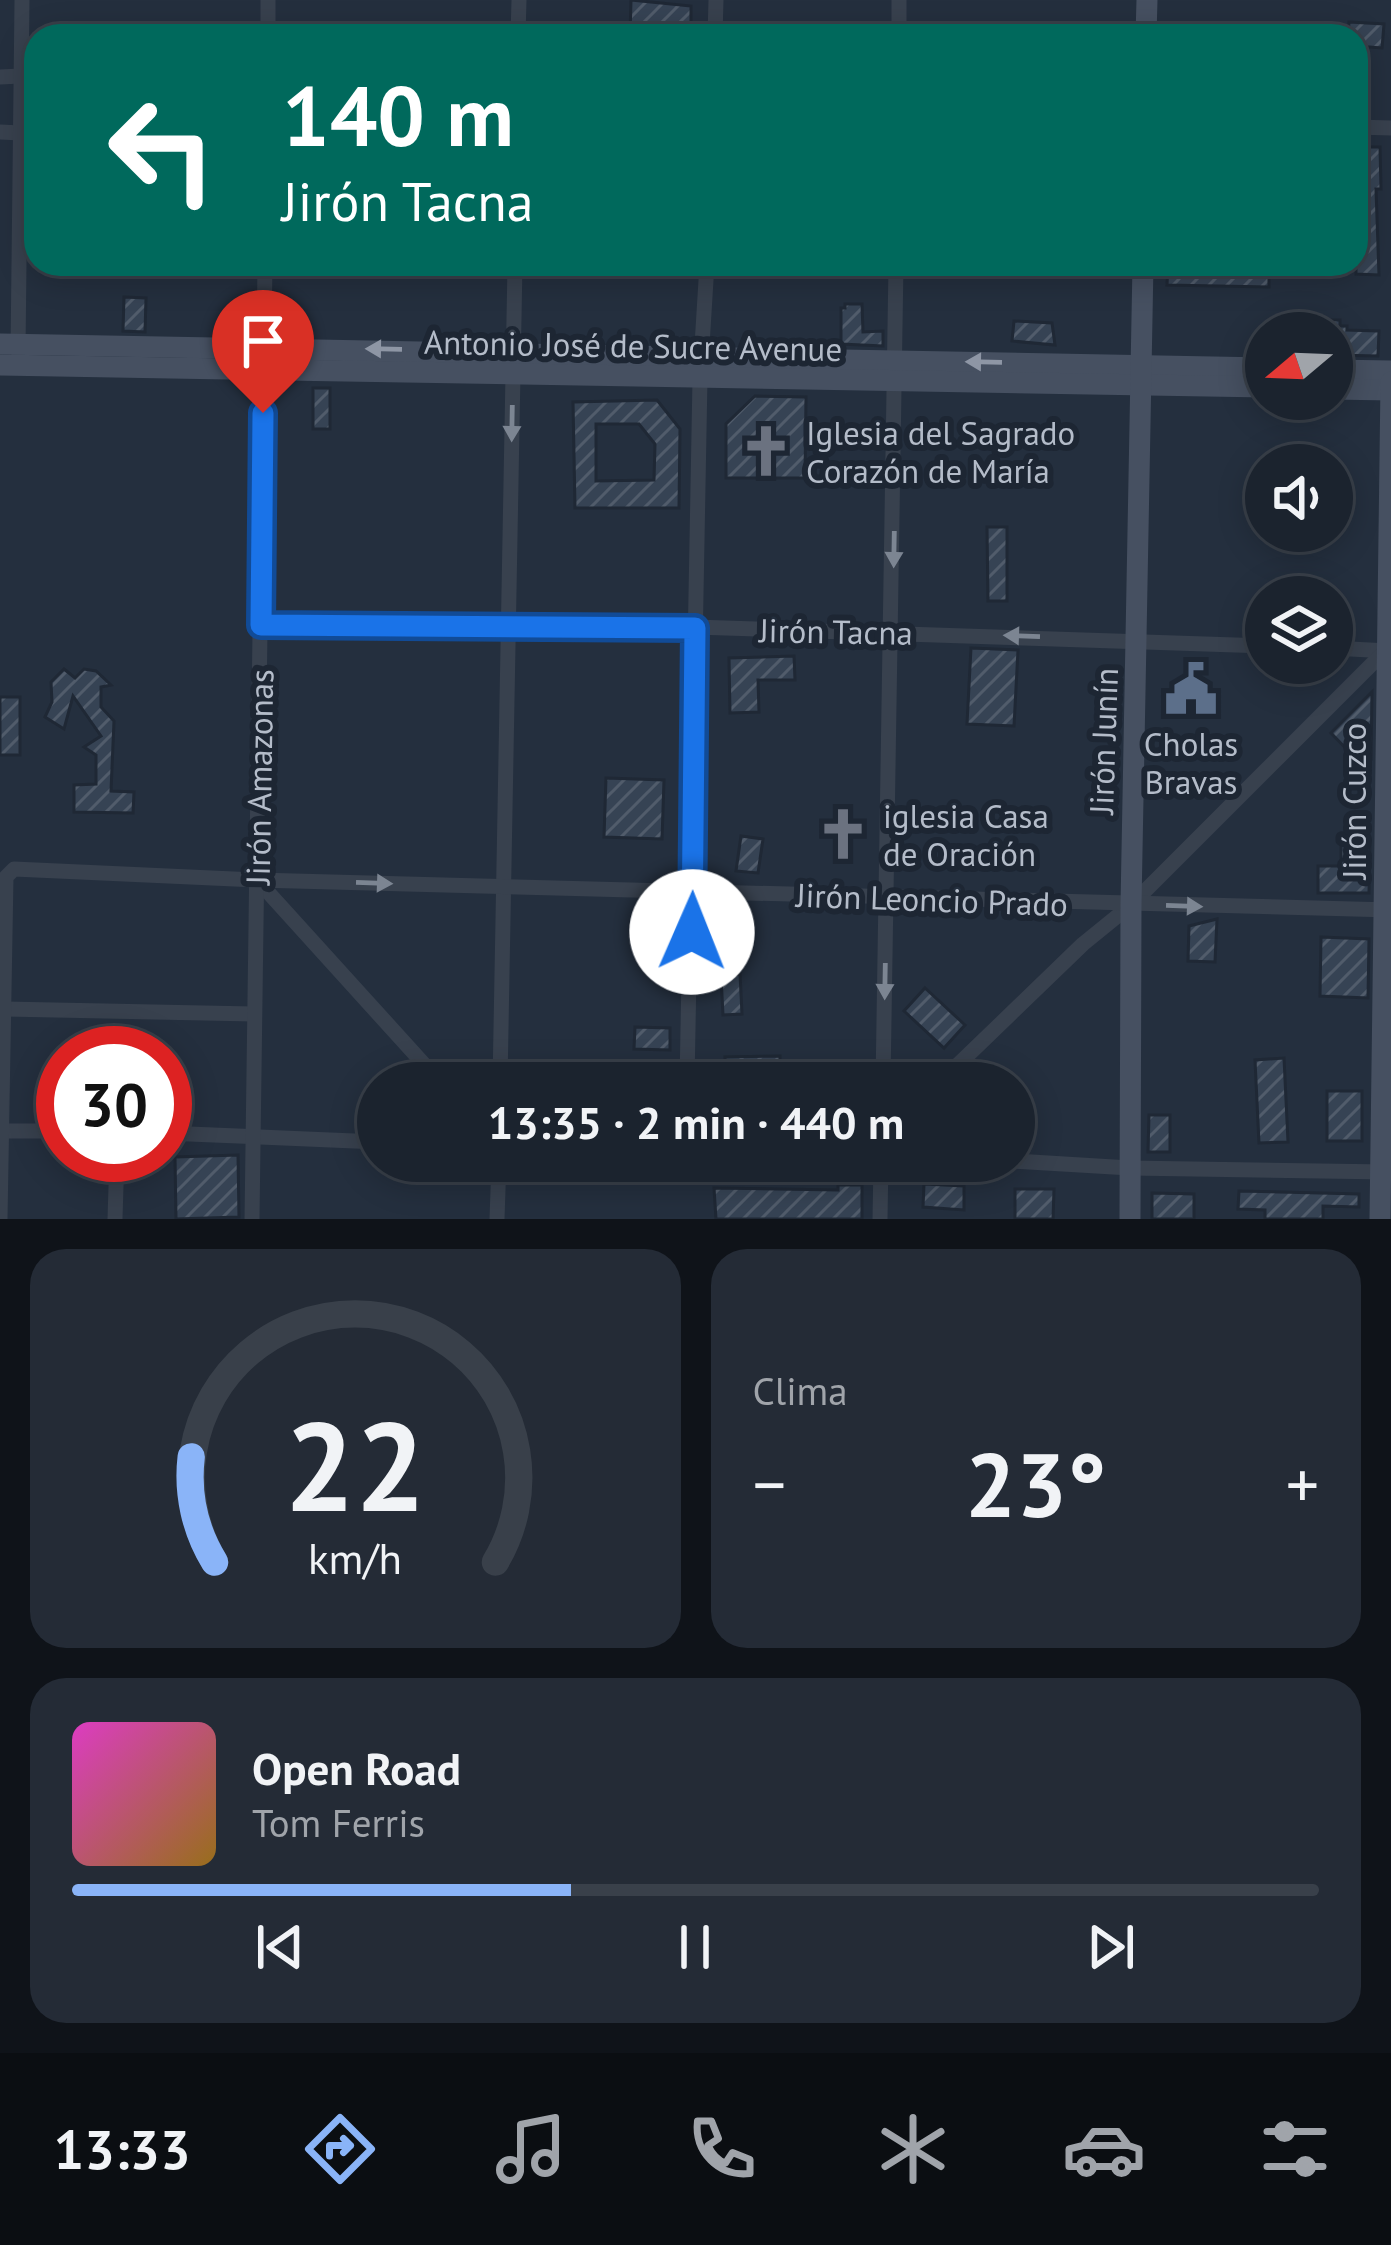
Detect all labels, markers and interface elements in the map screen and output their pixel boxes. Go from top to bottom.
text: 140 m [282,60,514,169]
icon: left [84,72,240,228]
text: Jirón Tacna [282,166,534,236]
pin [212,290,314,413]
icon: arrive [230,308,296,374]
north arrow [1245,312,1353,420]
map controls [1245,312,1353,684]
street label: Antonio José de Sucre Avenue [423,320,843,370]
one-way arrow [364,340,402,359]
one-way arrow [964,352,1002,371]
one-way arrow [502,405,521,443]
place label: Iglesia del Sagrado Corazón de María [806,411,1075,492]
church icon: Iglesia del Sagrado Corazón de María [737,422,795,480]
button: sound [1245,444,1353,552]
one-way arrow [884,531,904,569]
button: layers [1245,576,1353,684]
street label: Jirón Tacna [757,608,913,654]
one-way arrow [1002,626,1040,645]
public building icon: Cholas Bravas [1162,660,1220,718]
street label: Jirón Junín [1079,667,1127,817]
street label: Jirón Amazonas [236,669,282,887]
place label: Cholas Bravas [1144,722,1238,803]
street label: Jirón Cuzco [1332,723,1375,881]
place label: iglesia Casa de Oración [883,794,1049,875]
church icon: iglesia Casa de Oración [814,805,872,863]
position arrow [629,869,755,995]
street label: Jirón Leoncio Prado [793,873,1069,925]
one-way arrow [356,874,394,893]
one-way arrow [1166,897,1204,916]
one-way arrow [875,963,894,1001]
speed limit sign: 30 [36,1026,192,1182]
text: 13:35 · 2 min · 440 m [488,1093,904,1151]
text: Clima [753,1365,848,1416]
text: 22 [284,1384,426,1545]
text: 23° [965,1425,1106,1542]
text: − [753,1441,786,1526]
text: + [1286,1441,1319,1526]
text: km/h [308,1529,402,1585]
text: Open Road [252,1739,461,1797]
text: Tom Ferris [252,1797,425,1848]
icon: previous [247,1914,313,1980]
icon: pause [662,1914,728,1980]
icon: next [1078,1914,1144,1980]
icon: directions [298,2107,382,2191]
icon: music [489,2107,573,2191]
icon: phone [680,2107,764,2191]
icon: climate [871,2107,955,2191]
icon: car [1062,2107,1146,2191]
icon: filters [1253,2107,1337,2191]
text: 13:33 [54,2114,191,2184]

